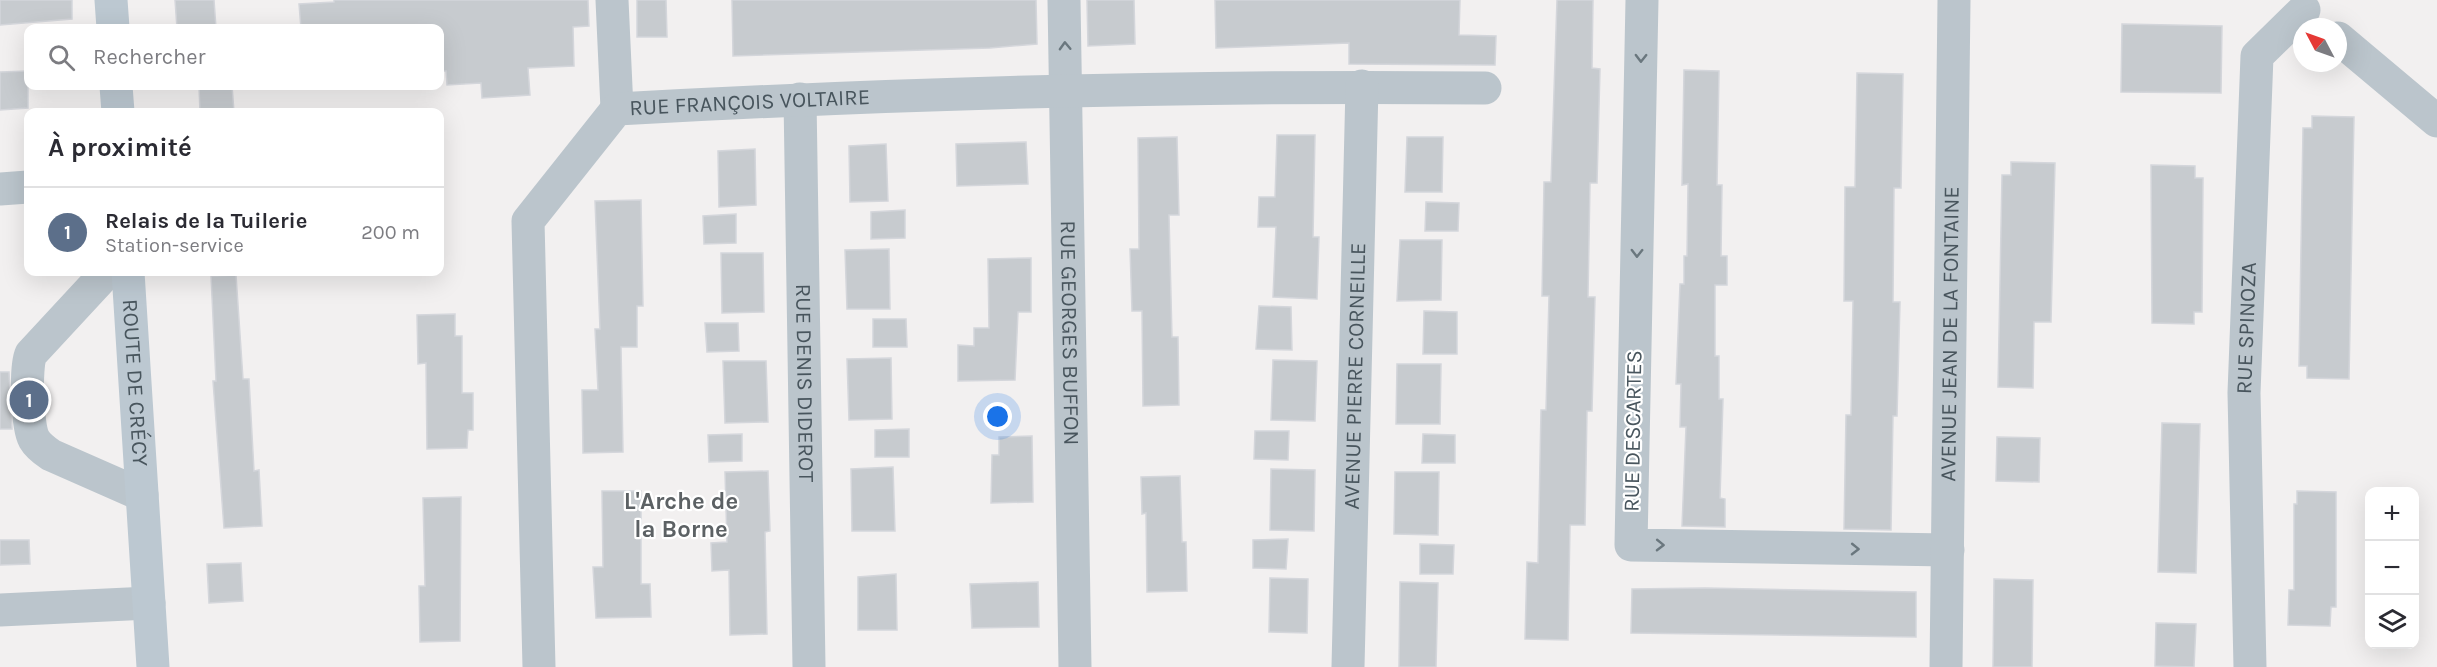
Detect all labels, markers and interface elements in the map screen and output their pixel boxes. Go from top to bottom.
north arrow [2293,18,2347,72]
search box [24,24,444,90]
icon: search [45,41,78,74]
one-way arrow [1059,42,1071,51]
text: Rechercher [93,44,206,70]
one-way arrow [1635,54,1647,63]
street label: RUE FRANÇOIS VOLTAIRE [629,84,871,121]
text: À proximité [48,132,192,163]
street label: AVENUE JEAN DE LA FONTAINE [1935,186,1965,482]
text: Relais de la Tuilerie [105,208,307,234]
street label: RUE GEORGES BUFFON [1055,220,1084,446]
text: 1 [64,221,71,244]
text: 200 m [361,221,420,244]
text: Station-service [105,234,244,257]
street label: AVENUE PIERRE CORNEILLE [1339,242,1371,510]
one-way arrow [1630,249,1643,258]
street label: RUE SPINOZA [2231,261,2262,395]
street label: RUE DENIS DIDEROT [790,284,819,482]
street label: ROUTE DE CRÉCY [117,298,153,467]
street label: RUE DESCARTES [1619,350,1647,512]
pin: 1 [9,378,48,422]
your location [983,402,1012,431]
district label: L'Arche de la Borne [624,487,738,543]
map controls [2365,487,2419,649]
button: + [2365,487,2419,541]
one-way arrow [1656,539,1665,551]
button: − [2365,541,2419,595]
one-way arrow [1851,543,1860,555]
button: layers [2365,595,2419,649]

